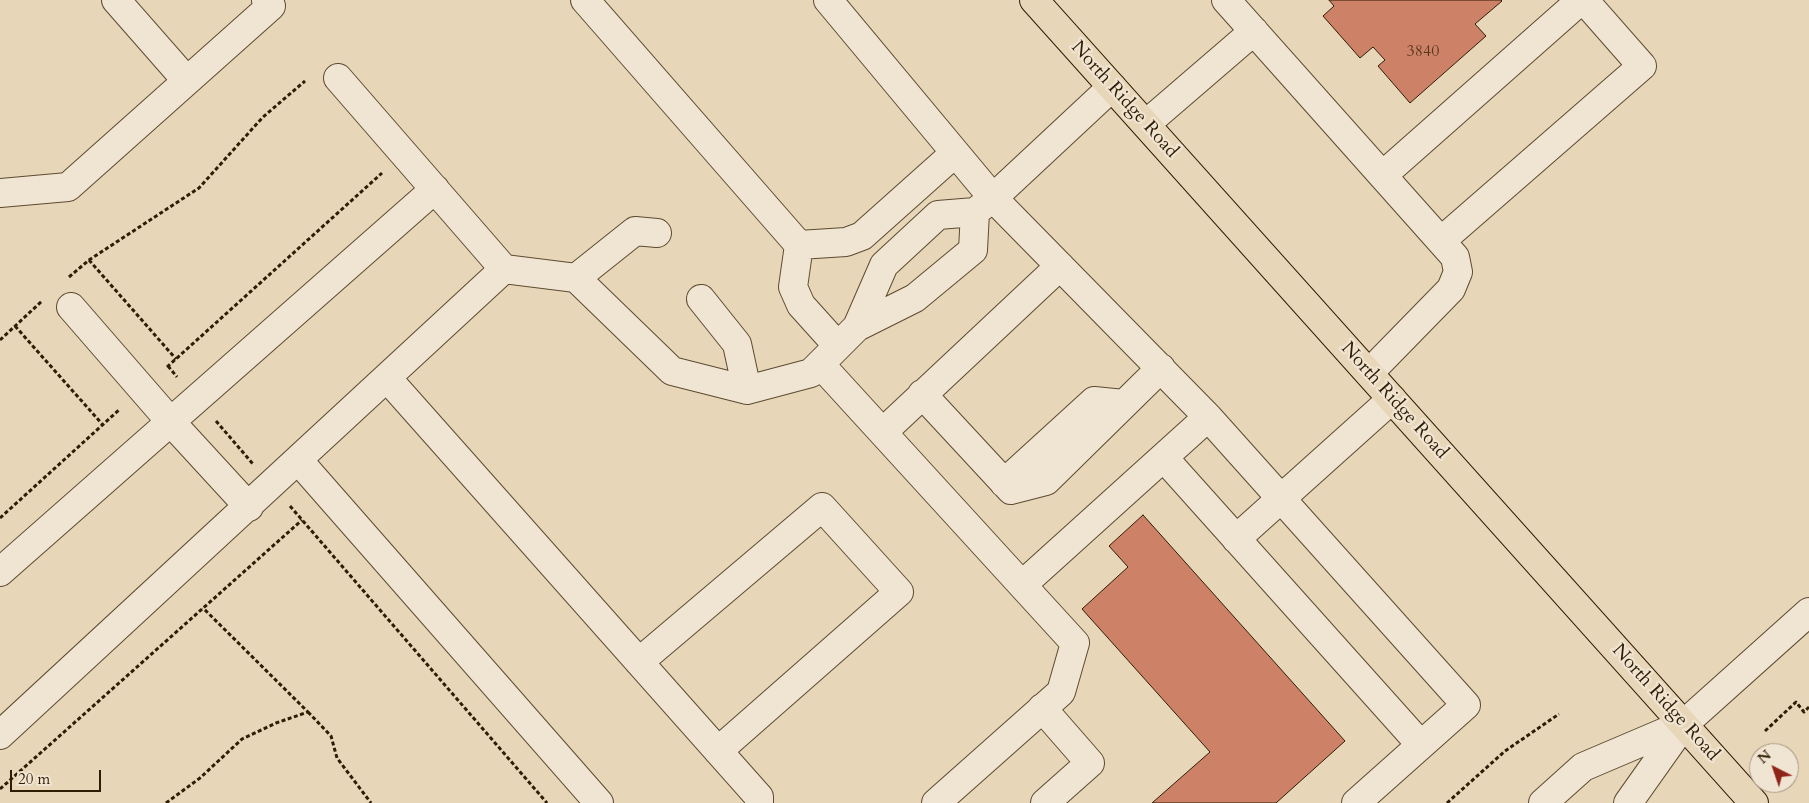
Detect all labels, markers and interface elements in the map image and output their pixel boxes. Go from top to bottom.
street label: North Ridge Road [1065,37,1183,163]
house number: 3840 [1407,42,1439,62]
street label: North Ridge Road [1335,338,1453,464]
street label: North Ridge Road [1606,640,1724,766]
north arrow [1749,743,1799,793]
text: N [1754,746,1775,768]
scale bar [12,760,104,792]
text: 20 m [18,769,50,789]

